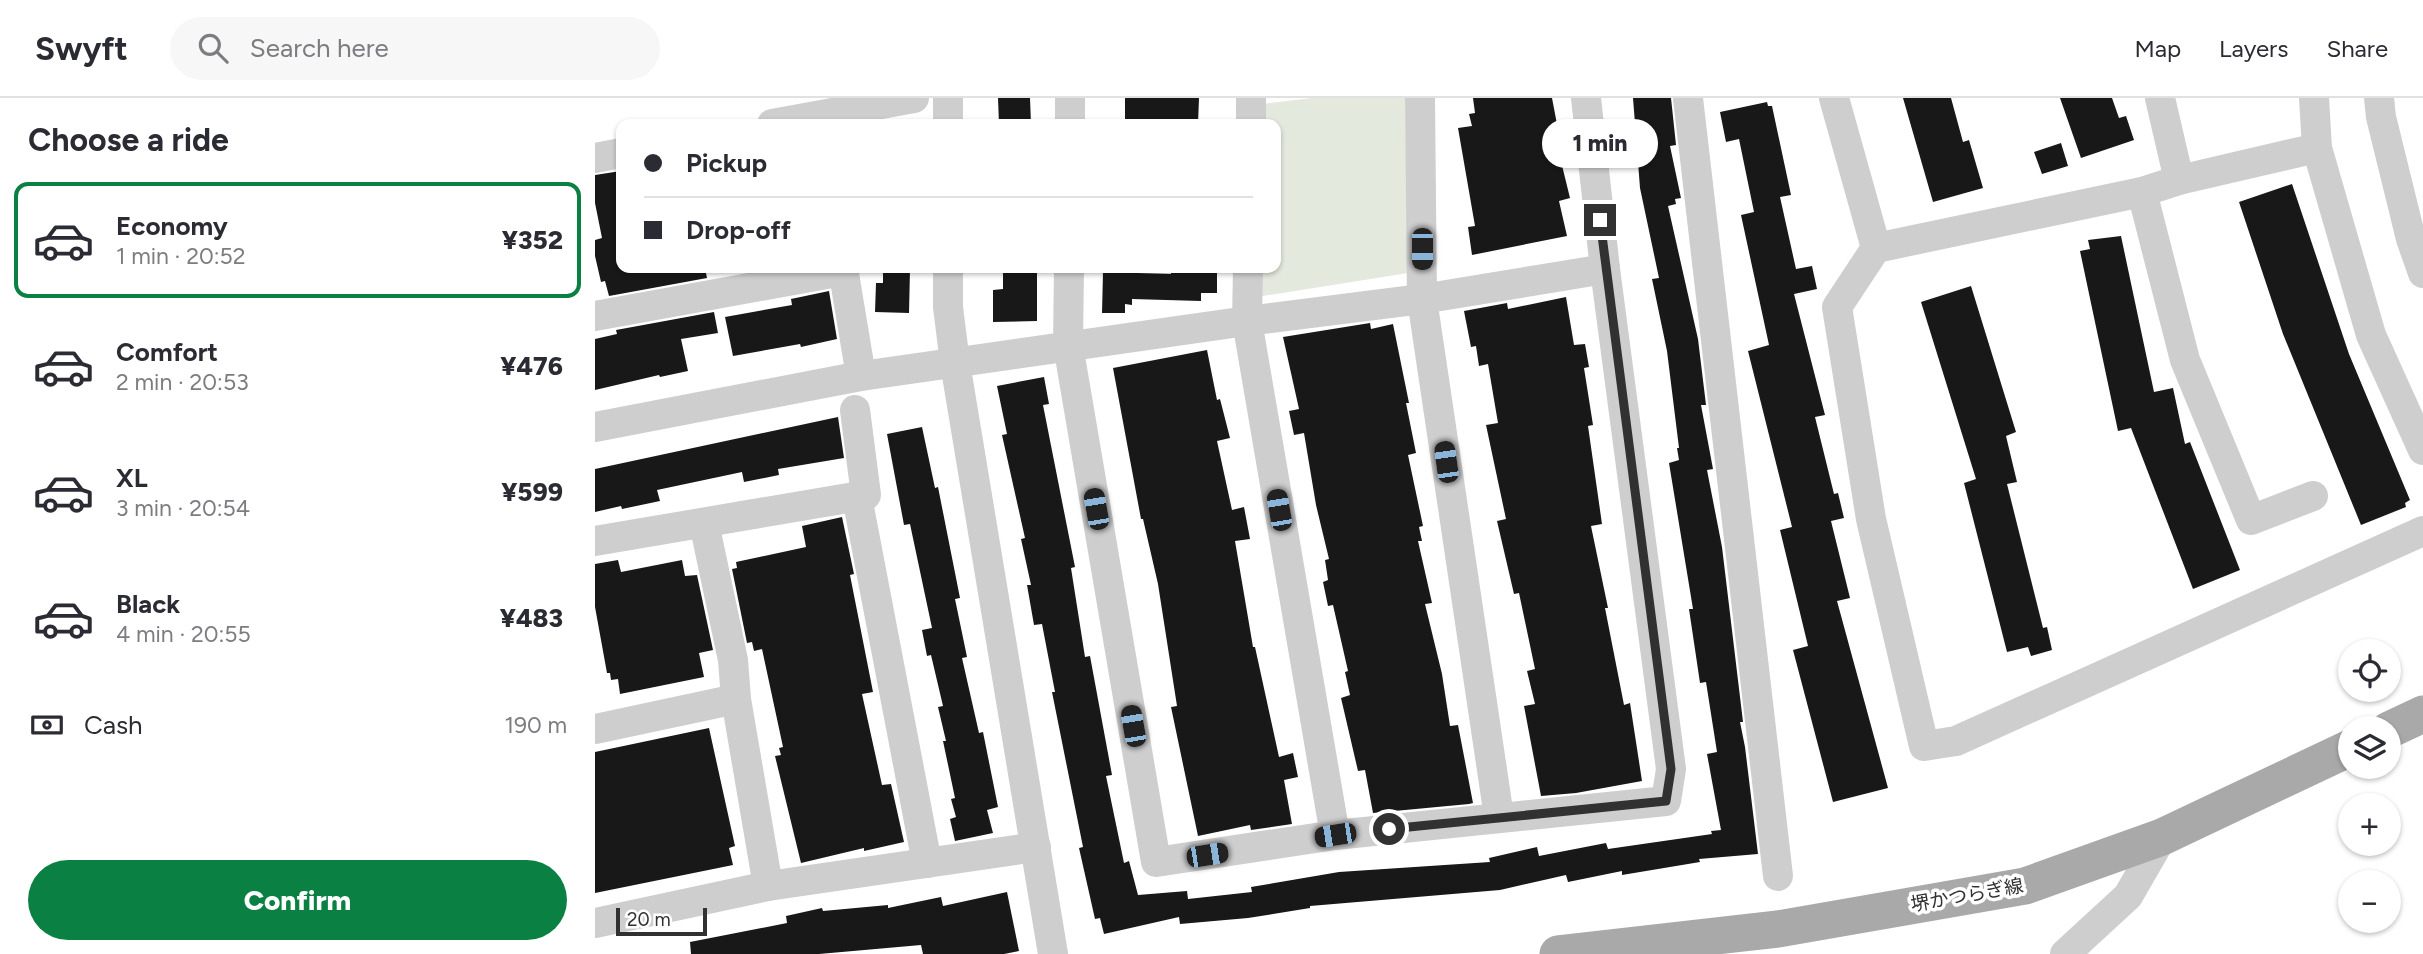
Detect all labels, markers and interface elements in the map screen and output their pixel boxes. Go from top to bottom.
search box [170,17,660,80]
text: Swyft [35,29,128,68]
icon: search [194,29,232,67]
text: Search here [250,32,389,64]
text: Map [2134,34,2181,63]
text: Layers [2219,34,2288,63]
text: Share [2326,34,2388,63]
callout: 1 min [1542,118,1658,167]
text: Choose a ride [28,121,229,159]
text: 1 min [1573,129,1627,157]
text: Pickup [686,147,767,179]
route end [1584,204,1616,236]
icon: car [32,209,95,272]
text: Economy [116,210,228,242]
text: Drop-off [686,214,791,246]
text: ¥352 [502,224,563,256]
car [1412,228,1433,270]
text: 1 min · 20:52 [116,242,246,270]
icon: car [32,335,95,398]
text: Comfort [116,336,218,368]
text: ¥476 [500,350,563,382]
text: 2 min · 20:53 [116,368,249,396]
car [1433,440,1460,484]
icon: car [32,461,95,524]
text: XL [116,462,148,494]
text: ¥599 [501,476,563,508]
car [1083,486,1110,532]
car [1266,487,1293,533]
text: 3 min · 20:54 [116,494,250,522]
icon: car [32,587,95,650]
text: Black [116,588,180,620]
text: ¥483 [500,602,563,634]
text: 4 min · 20:55 [116,620,251,648]
map controls [2338,639,2401,933]
button: locate [2338,639,2401,702]
car [1120,703,1147,749]
icon: cash [28,706,66,744]
text: Cash [84,709,143,741]
text: 190 m [504,711,567,739]
button: layers [2338,716,2401,779]
button: + [2338,793,2401,856]
route start [1373,813,1405,845]
car [1313,821,1358,849]
car [1185,841,1230,869]
button: Confirm [28,860,567,940]
button: − [2338,870,2401,933]
street label: 堺かつらぎ線 [1909,874,2025,916]
scale bar [616,905,707,937]
text: 20 m [627,908,671,931]

